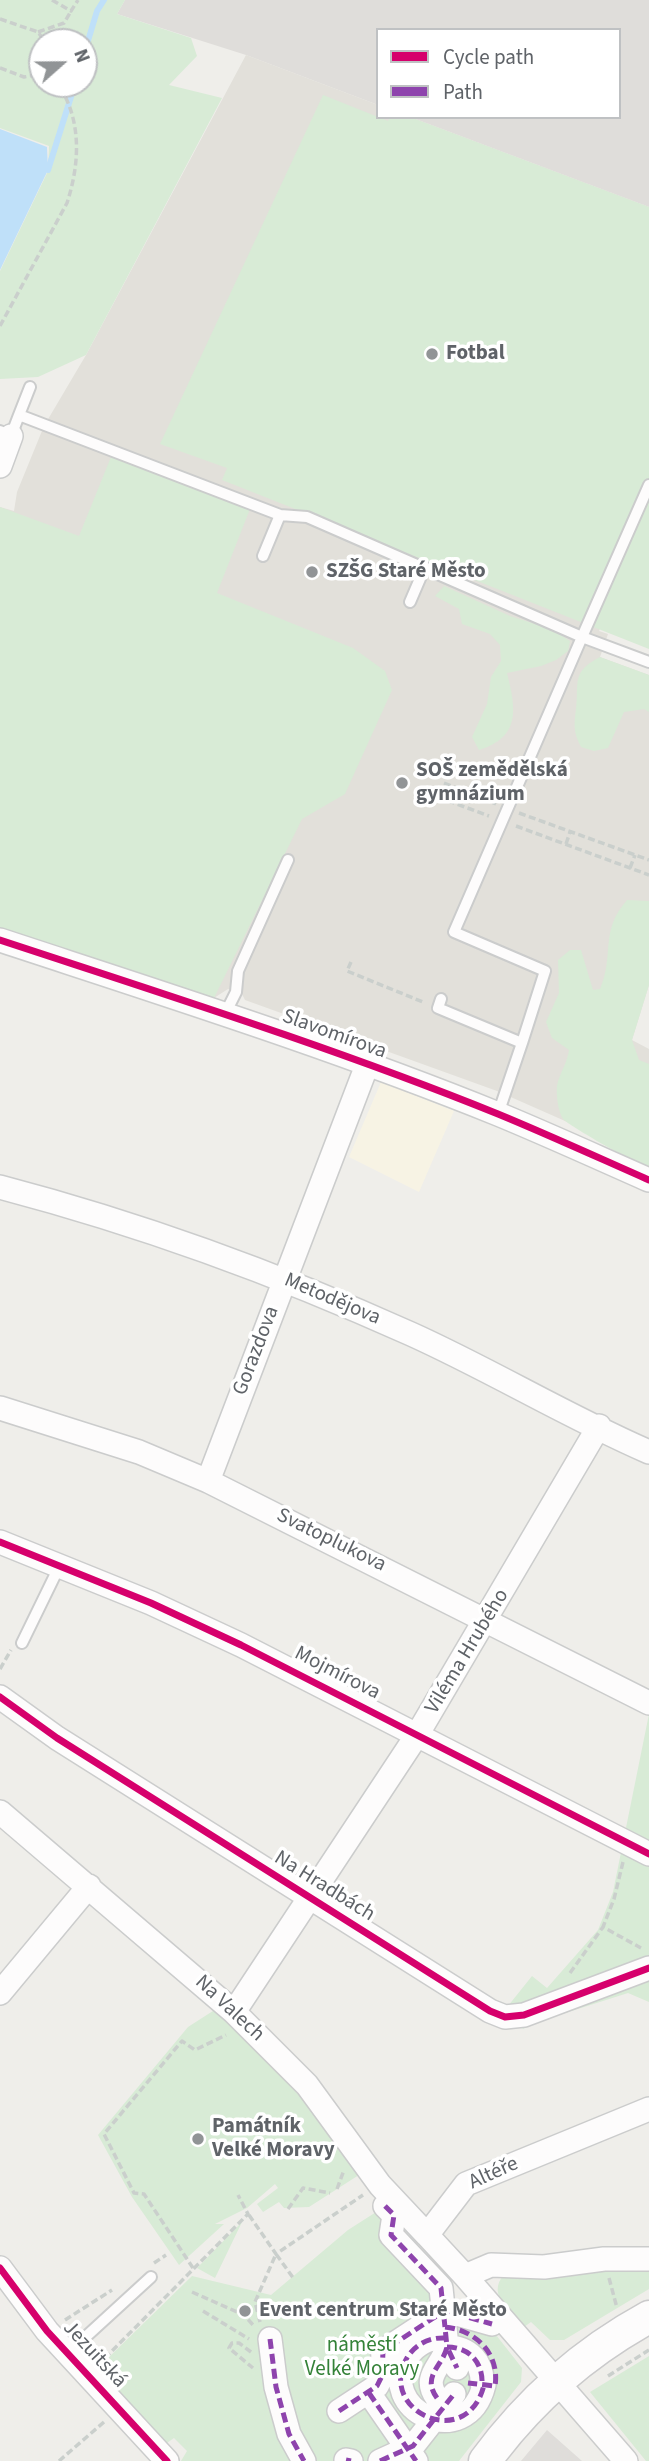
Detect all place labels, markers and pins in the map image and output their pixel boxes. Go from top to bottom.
place label: Fotbal [446,341,505,367]
marker: Fotbal [424,346,440,362]
place label: SZŠG Staré Město [326,559,486,585]
marker: SZŠG Staré Město [304,564,320,580]
place label: SOŠ zemědělská gymnázium [416,758,568,808]
marker: SOŠ zemědělská gymnázium [394,775,410,791]
place label: Památník Velké Moravy [212,2114,335,2164]
marker: Památník Velké Moravy [190,2131,206,2147]
place label: Event centrum Staré Město [259,2298,507,2324]
marker: Event centrum Staré Město [237,2303,253,2319]

